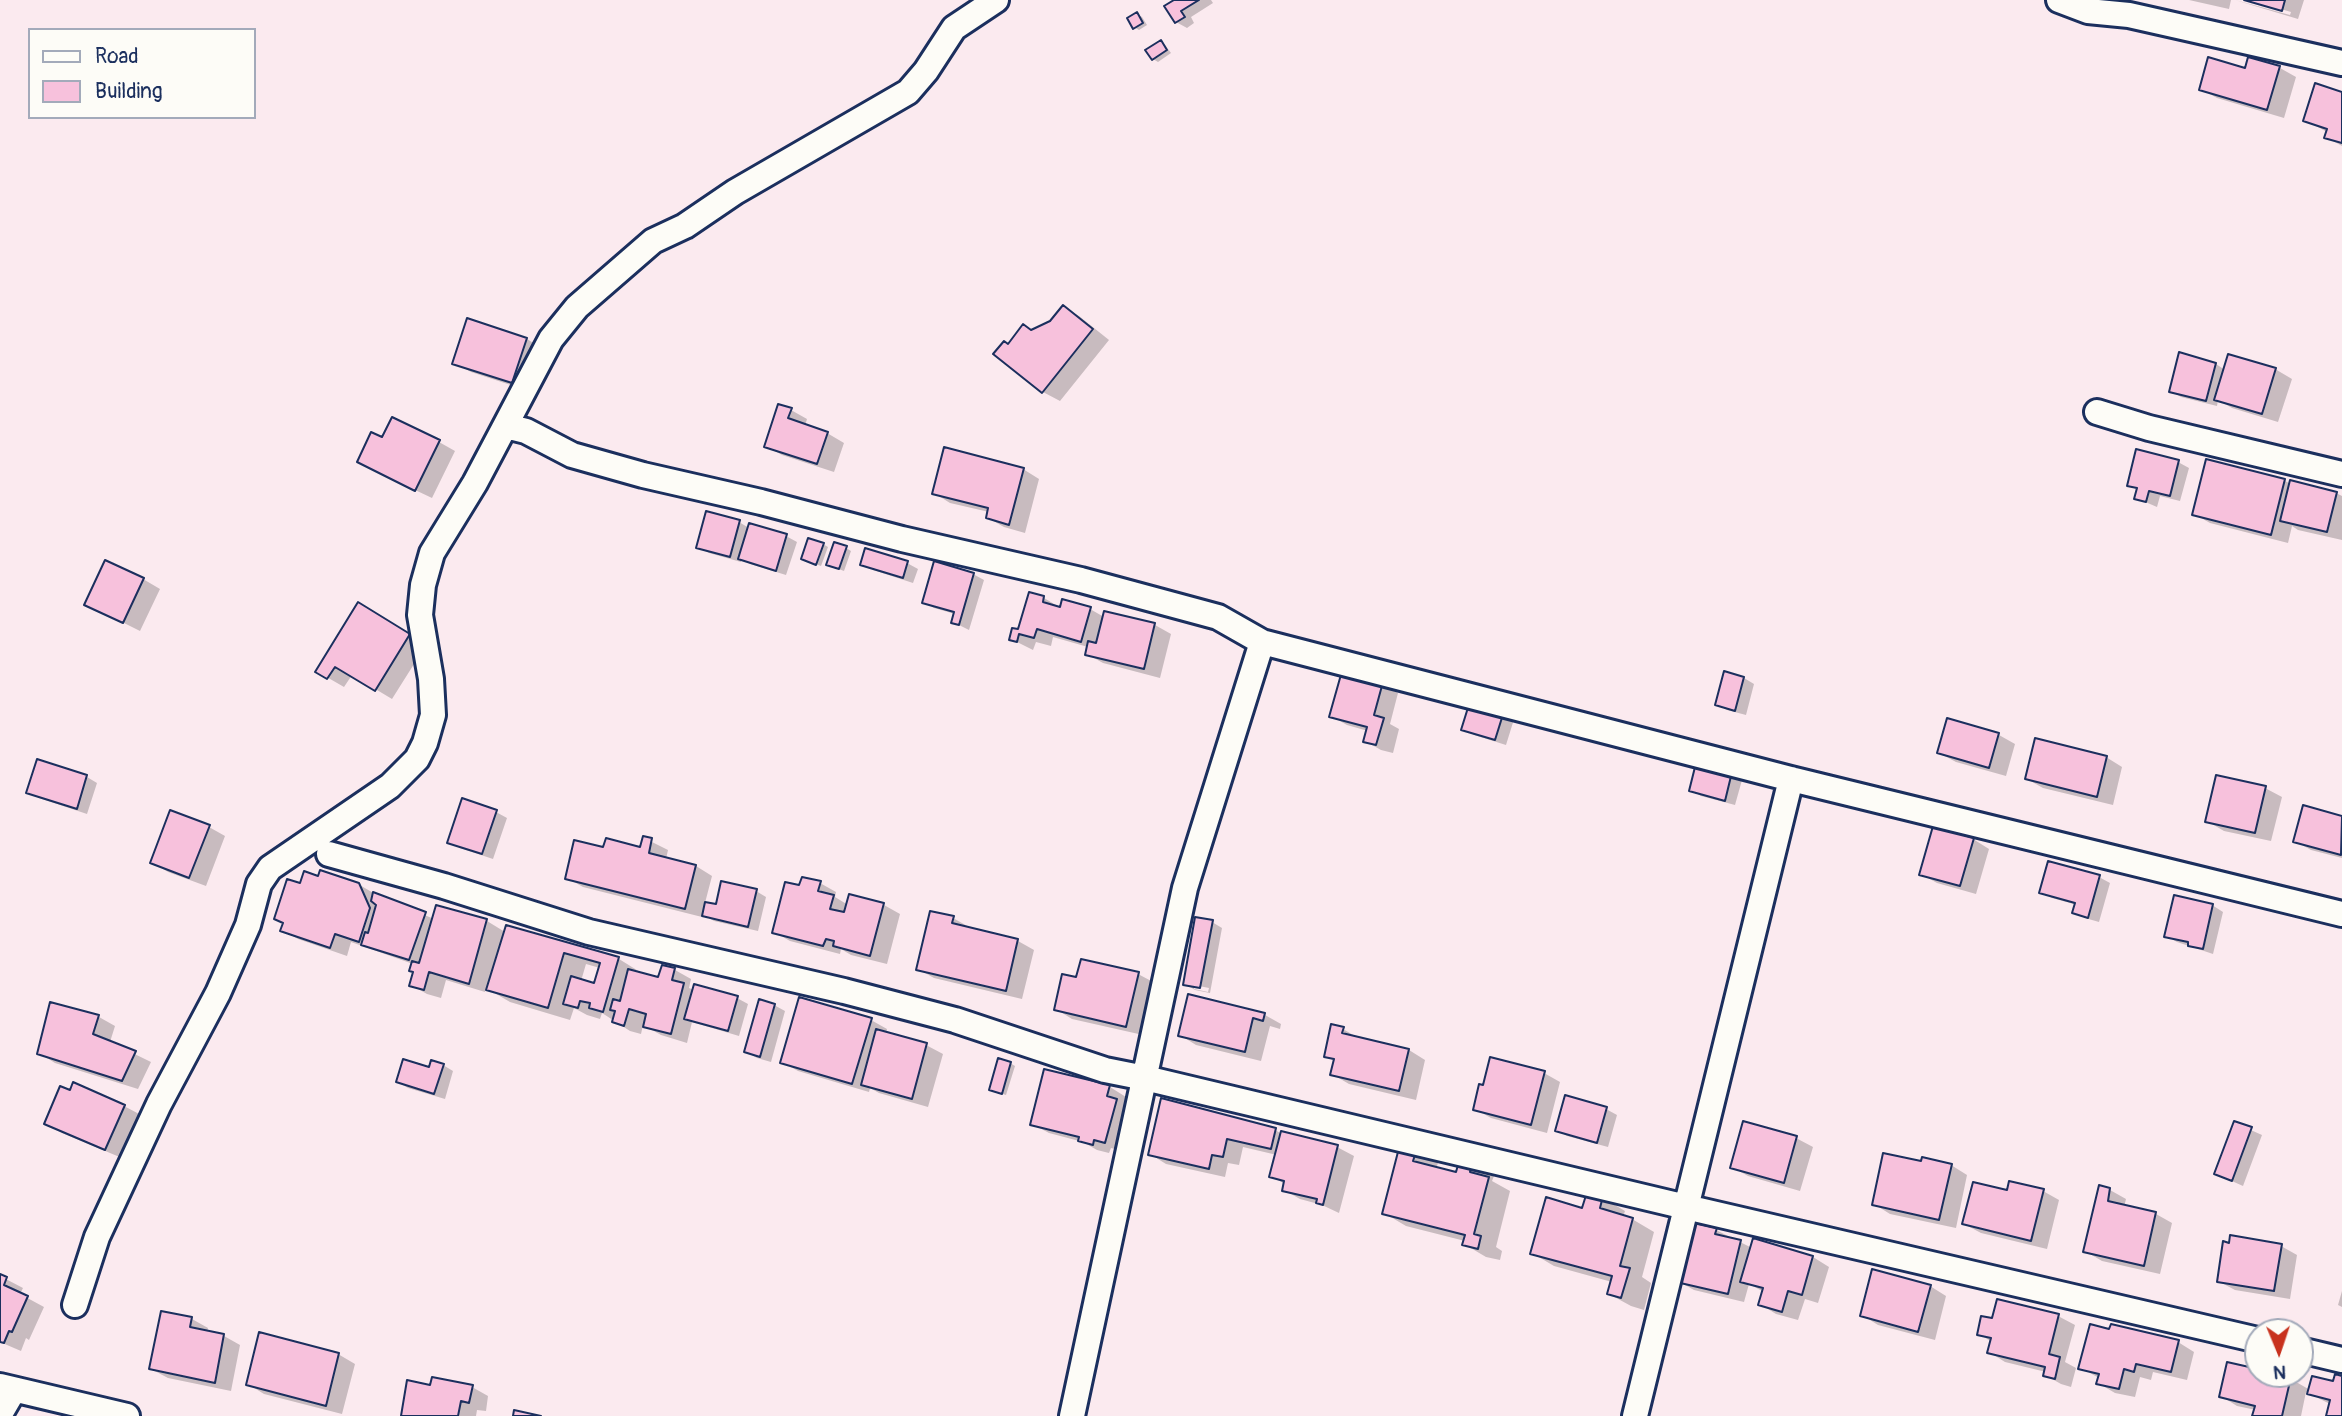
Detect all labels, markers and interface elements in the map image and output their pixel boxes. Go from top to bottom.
legend [28,28,256,119]
text: Road [95,43,139,70]
text: Building [95,78,162,105]
north arrow [2244,1318,2314,1388]
text: N [2273,1360,2287,1384]

